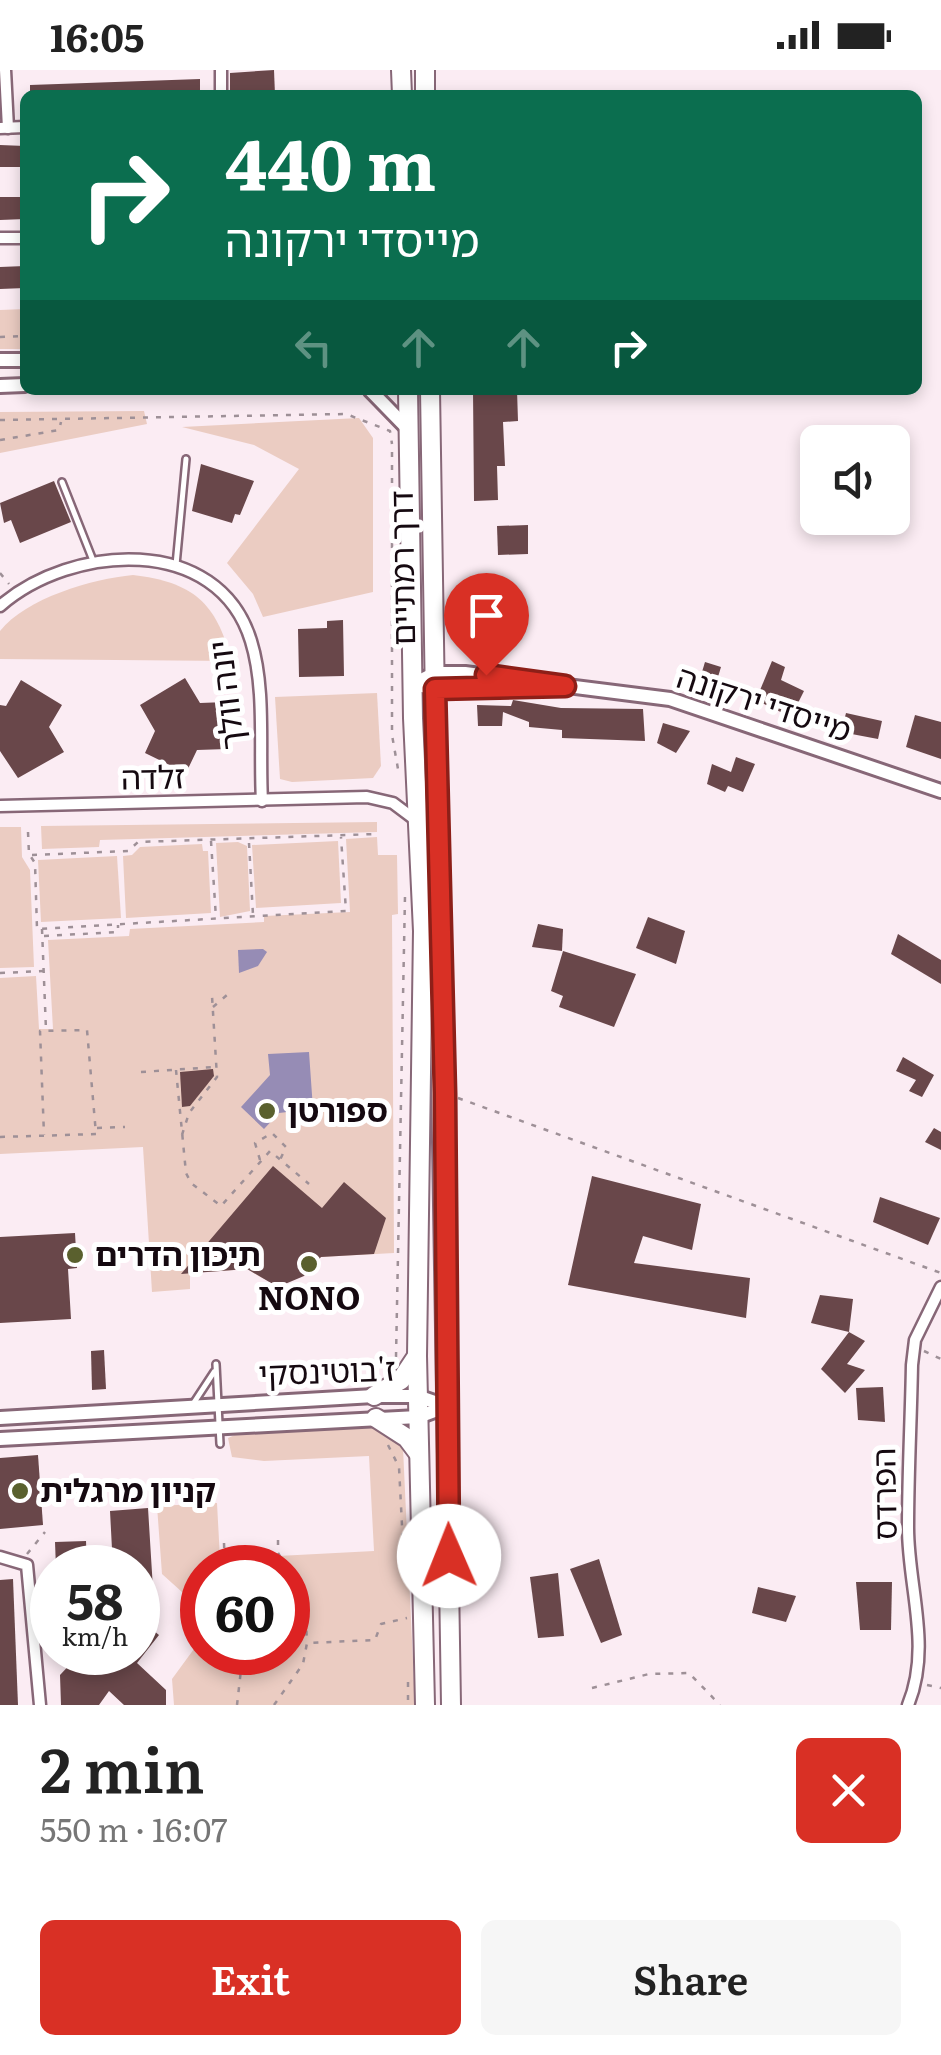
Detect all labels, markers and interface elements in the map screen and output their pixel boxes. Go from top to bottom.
text: 16:05 [50,7,144,64]
text: 440 m [225,109,436,213]
icon: right [60,130,190,260]
text: מייסדי ירקונה [225,204,479,271]
icon: left [286,320,341,375]
icon: ahead [391,320,446,375]
icon: ahead [496,320,551,375]
icon: right [601,320,656,375]
map controls [800,425,910,535]
button: sound [800,425,910,535]
street label: דרך רמתיים [375,490,425,646]
pin [444,573,529,676]
icon: arrive [459,588,514,643]
street label: יונה וולך [193,638,255,753]
street label: מייסדי ירקונה [671,650,858,752]
street label: זלדה [121,750,185,800]
place label: ספורטן [287,1084,388,1132]
marker: ספורטן [256,1100,278,1122]
place label: תיכון הדרים [95,1228,261,1276]
marker: תיכון הדרים [64,1244,86,1266]
marker: NONO [298,1253,320,1275]
place label: NONO [258,1272,360,1320]
street label: ז'בוטינסקי [257,1343,396,1395]
street label: הפרדס [857,1447,907,1541]
place label: קניון מרגלית [40,1464,216,1512]
marker: קניון מרגלית [9,1480,31,1502]
position arrow [397,1504,501,1608]
speed limit sign: 60 [180,1545,310,1675]
text: 58 [67,1561,123,1635]
text: km/h [62,1617,128,1654]
text: 2 min [40,1722,205,1811]
button: close [796,1738,901,1843]
text: 550 m · 16:07 [40,1804,228,1852]
button: Exit [40,1920,461,2035]
button: Share [481,1920,901,2035]

